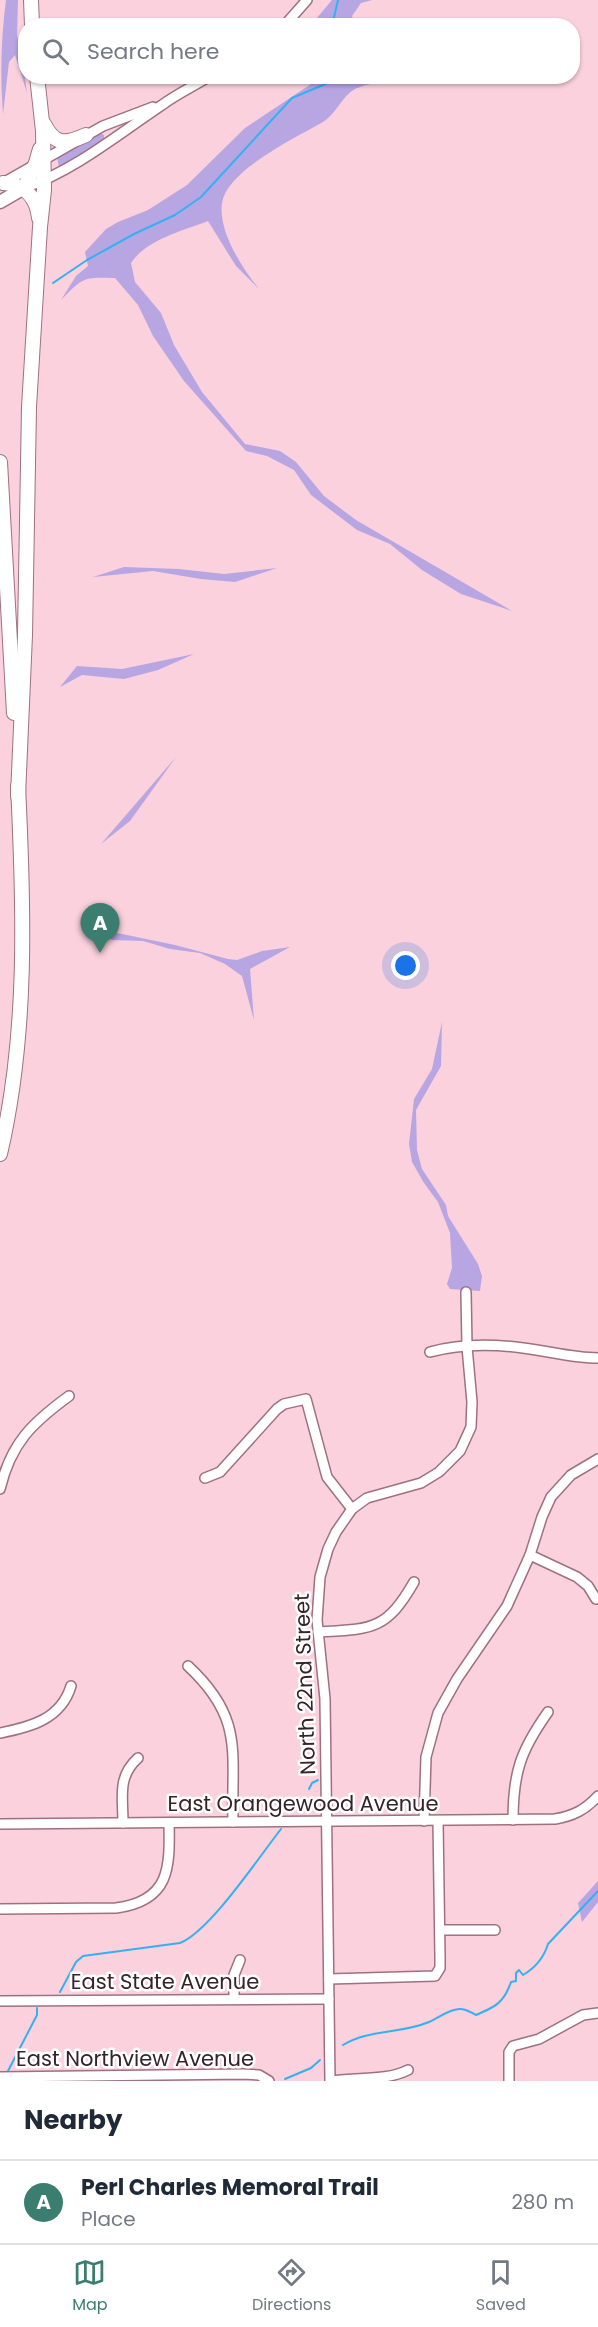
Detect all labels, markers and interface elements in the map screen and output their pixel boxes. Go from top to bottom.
search box [18,18,580,84]
icon: search [39,35,72,68]
text: Search here [87,36,220,67]
pin: A [80,904,120,953]
your location [391,951,420,980]
street label: North 22nd Street [287,1593,322,1775]
street label: East Orangewood Avenue [167,1789,439,1818]
street label: East State Avenue [71,1967,259,1996]
street label: East Northview Avenue [16,2044,254,2073]
text: Nearby [24,2102,122,2138]
text: Perl Charles Memoral Trail [81,2172,379,2203]
text: A [36,2188,51,2216]
text: 280 m [511,2188,574,2216]
text: Place [81,2205,136,2233]
tab: Map [72,2256,108,2317]
tab: Directions [252,2256,331,2317]
tab: Saved [476,2256,526,2317]

